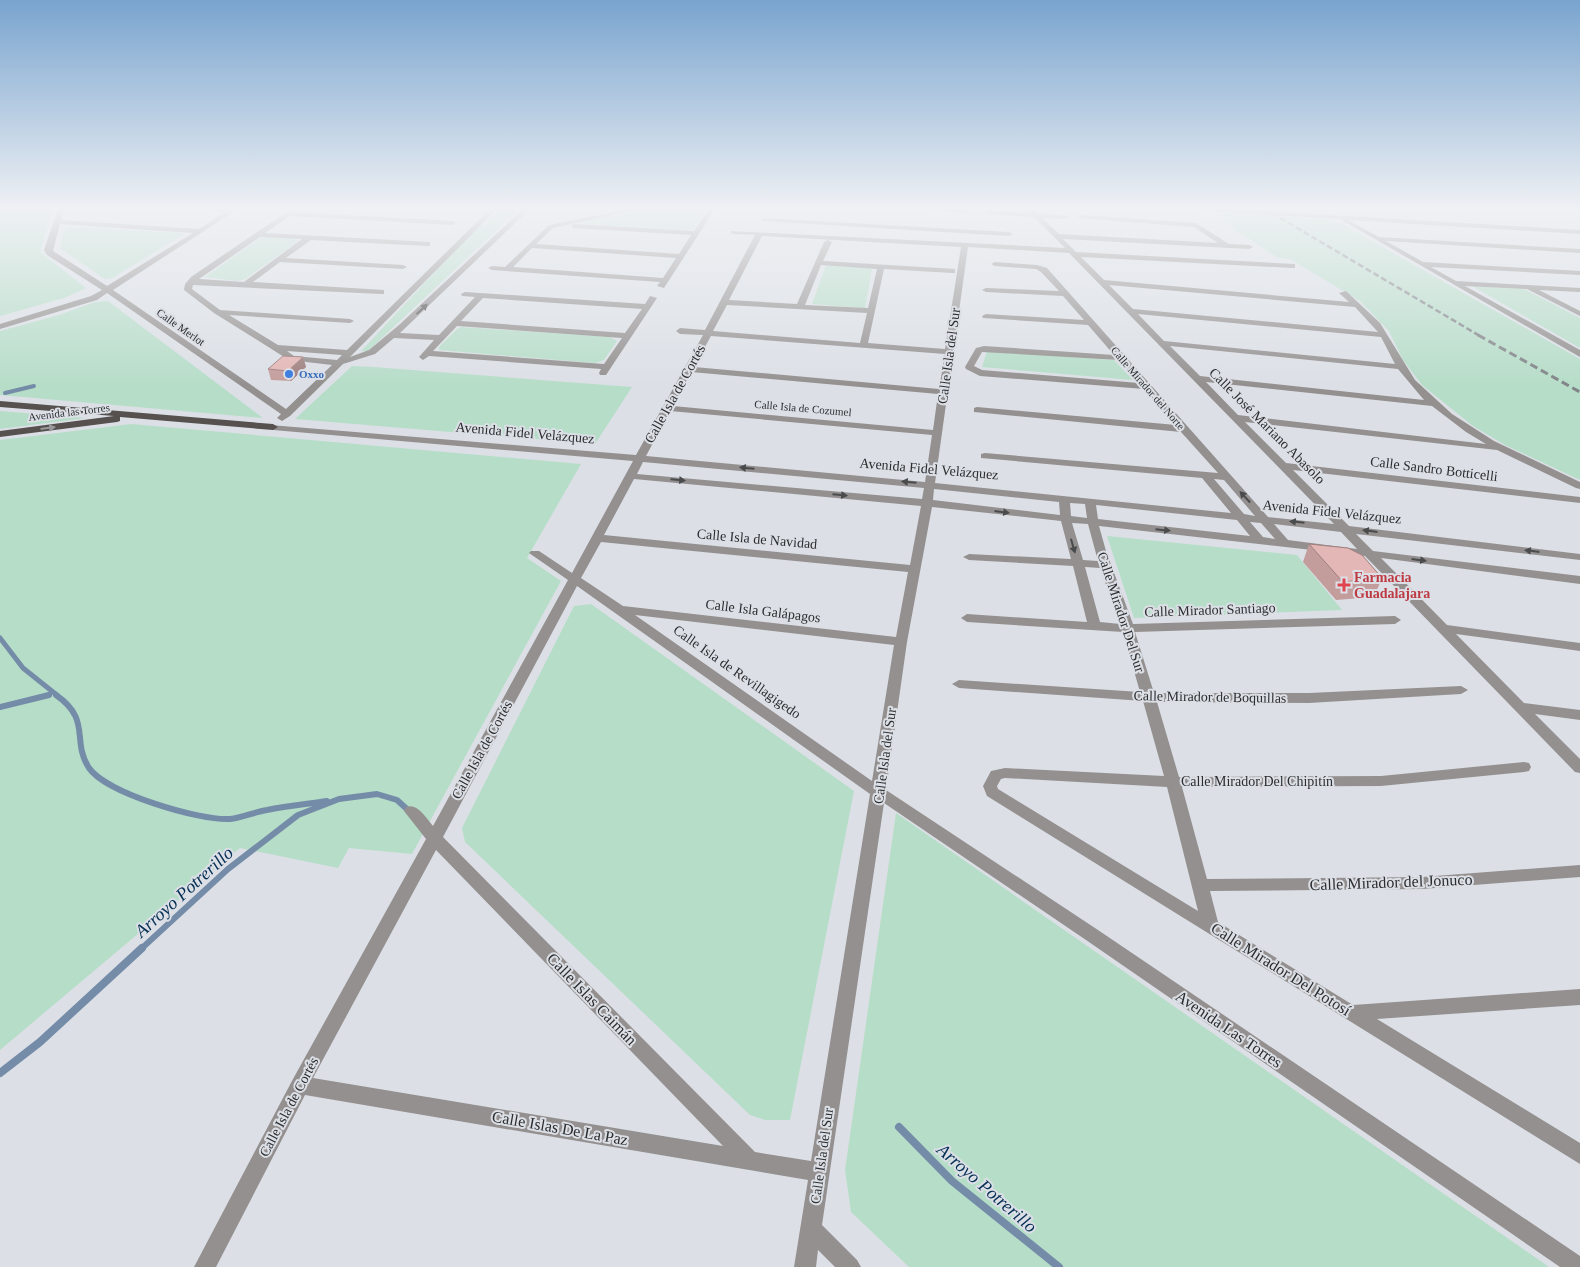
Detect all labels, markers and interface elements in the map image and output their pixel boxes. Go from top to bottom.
one-way arrow [415,303,427,315]
street label: Calle Merlot [155,306,207,348]
street label: Calle Isla del Sur [935,307,963,405]
street label: Calle Isla de Cortés [642,342,708,446]
street label: Calle Mirador del Norte [1109,344,1187,432]
street label: Calle José Mariano Abasolo [1206,365,1328,487]
marker: Oxxo [283,368,295,380]
place label: Oxxo [299,368,325,380]
street label: Calle Isla de Cozumel [754,398,852,418]
street label: Avenida las Torres [28,401,110,423]
street label: Avenida Fidel Velázquez [455,419,595,447]
one-way arrow [41,423,57,431]
street label: Calle Sandro Botticelli [1369,454,1499,484]
street label: Avenida Fidel Velázquez [859,455,999,483]
one-way arrow [739,463,755,471]
one-way arrow [671,477,687,485]
one-way arrow [901,478,917,486]
one-way arrow [833,491,849,499]
one-way arrow [1239,491,1251,503]
street label: Avenida Fidel Velázquez [1262,497,1402,527]
one-way arrow [994,508,1010,516]
one-way arrow [1289,518,1305,526]
street label: Calle Isla de Navidad [696,526,818,552]
one-way arrow [1156,526,1172,534]
one-way arrow [1362,526,1378,534]
one-way arrow [1070,538,1078,553]
one-way arrow [1523,547,1539,555]
street label: Calle Mirador Del Sur [1094,550,1148,674]
one-way arrow [1412,556,1428,564]
place label: Farmacia Guadalajara [1354,570,1430,601]
marker: Farmacia Guadalajara [1338,579,1350,591]
street label: Calle Isla Galápagos [705,596,821,626]
street label: Calle Mirador Santiago [1144,600,1276,620]
street label: Calle Isla de Revillagigedo [670,622,804,722]
street label: Calle Mirador de Boquillas [1133,688,1287,706]
street label: Calle Isla de Cortés [449,698,515,802]
street label: Calle Isla del Sur [871,707,899,805]
street label: Calle Mirador Del Chipitín [1181,774,1333,789]
water label: Arroyo Potrerillo [130,843,237,942]
street label: Calle Mirador del Jonuco [1309,871,1473,893]
street label: Calle Mirador Del Potosí [1208,919,1354,1019]
street label: Calle Islas Caimán [544,950,640,1048]
street label: Avenida Las Torres [1173,987,1285,1071]
street label: Calle Isla de Cortés [257,1055,321,1159]
street label: Calle Isla del Sur [808,1107,836,1205]
street label: Calle Islas De La Paz [491,1108,629,1148]
water label: Arroyo Potrerillo [932,1139,1041,1237]

